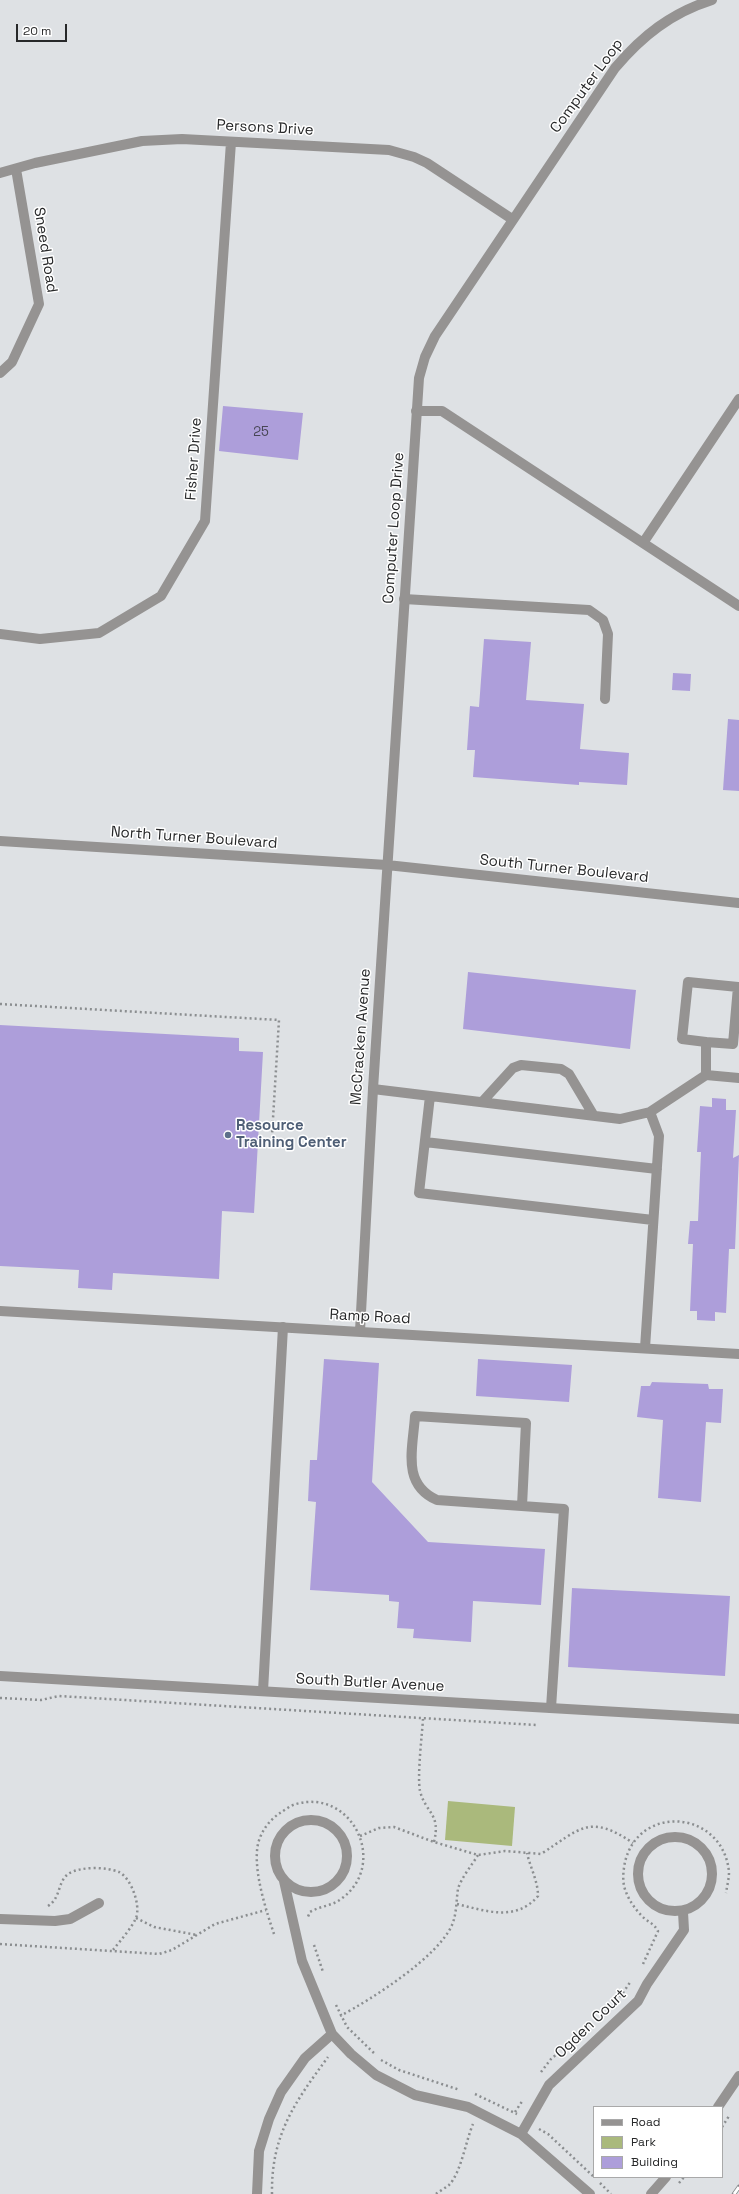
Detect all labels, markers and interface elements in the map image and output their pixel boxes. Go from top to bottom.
scale bar [18,16,69,42]
text: 20 m [23,23,51,39]
street label: Computer Loop [547,35,627,137]
street label: Persons Drive [216,116,314,140]
street label: Sneed Road [29,206,61,294]
street label: Fisher Drive [182,417,206,501]
house number: 25 [253,424,269,440]
street label: Computer Loop Drive [380,452,408,604]
street label: North Turner Boulevard [110,823,278,853]
street label: South Turner Boulevard [479,851,649,887]
street label: McCracken Avenue [347,968,375,1106]
place label: Resource Training Center [236,1117,347,1152]
marker: Resource Training Center [223,1130,233,1140]
street label: Ramp Road [329,1306,411,1328]
street label: South Butler Avenue [295,1670,445,1696]
street label: Ogden Court [552,1986,630,2062]
legend [593,2106,723,2178]
text: Road [631,2114,660,2130]
text: Park [631,2134,656,2150]
text: Building [631,2154,678,2170]

